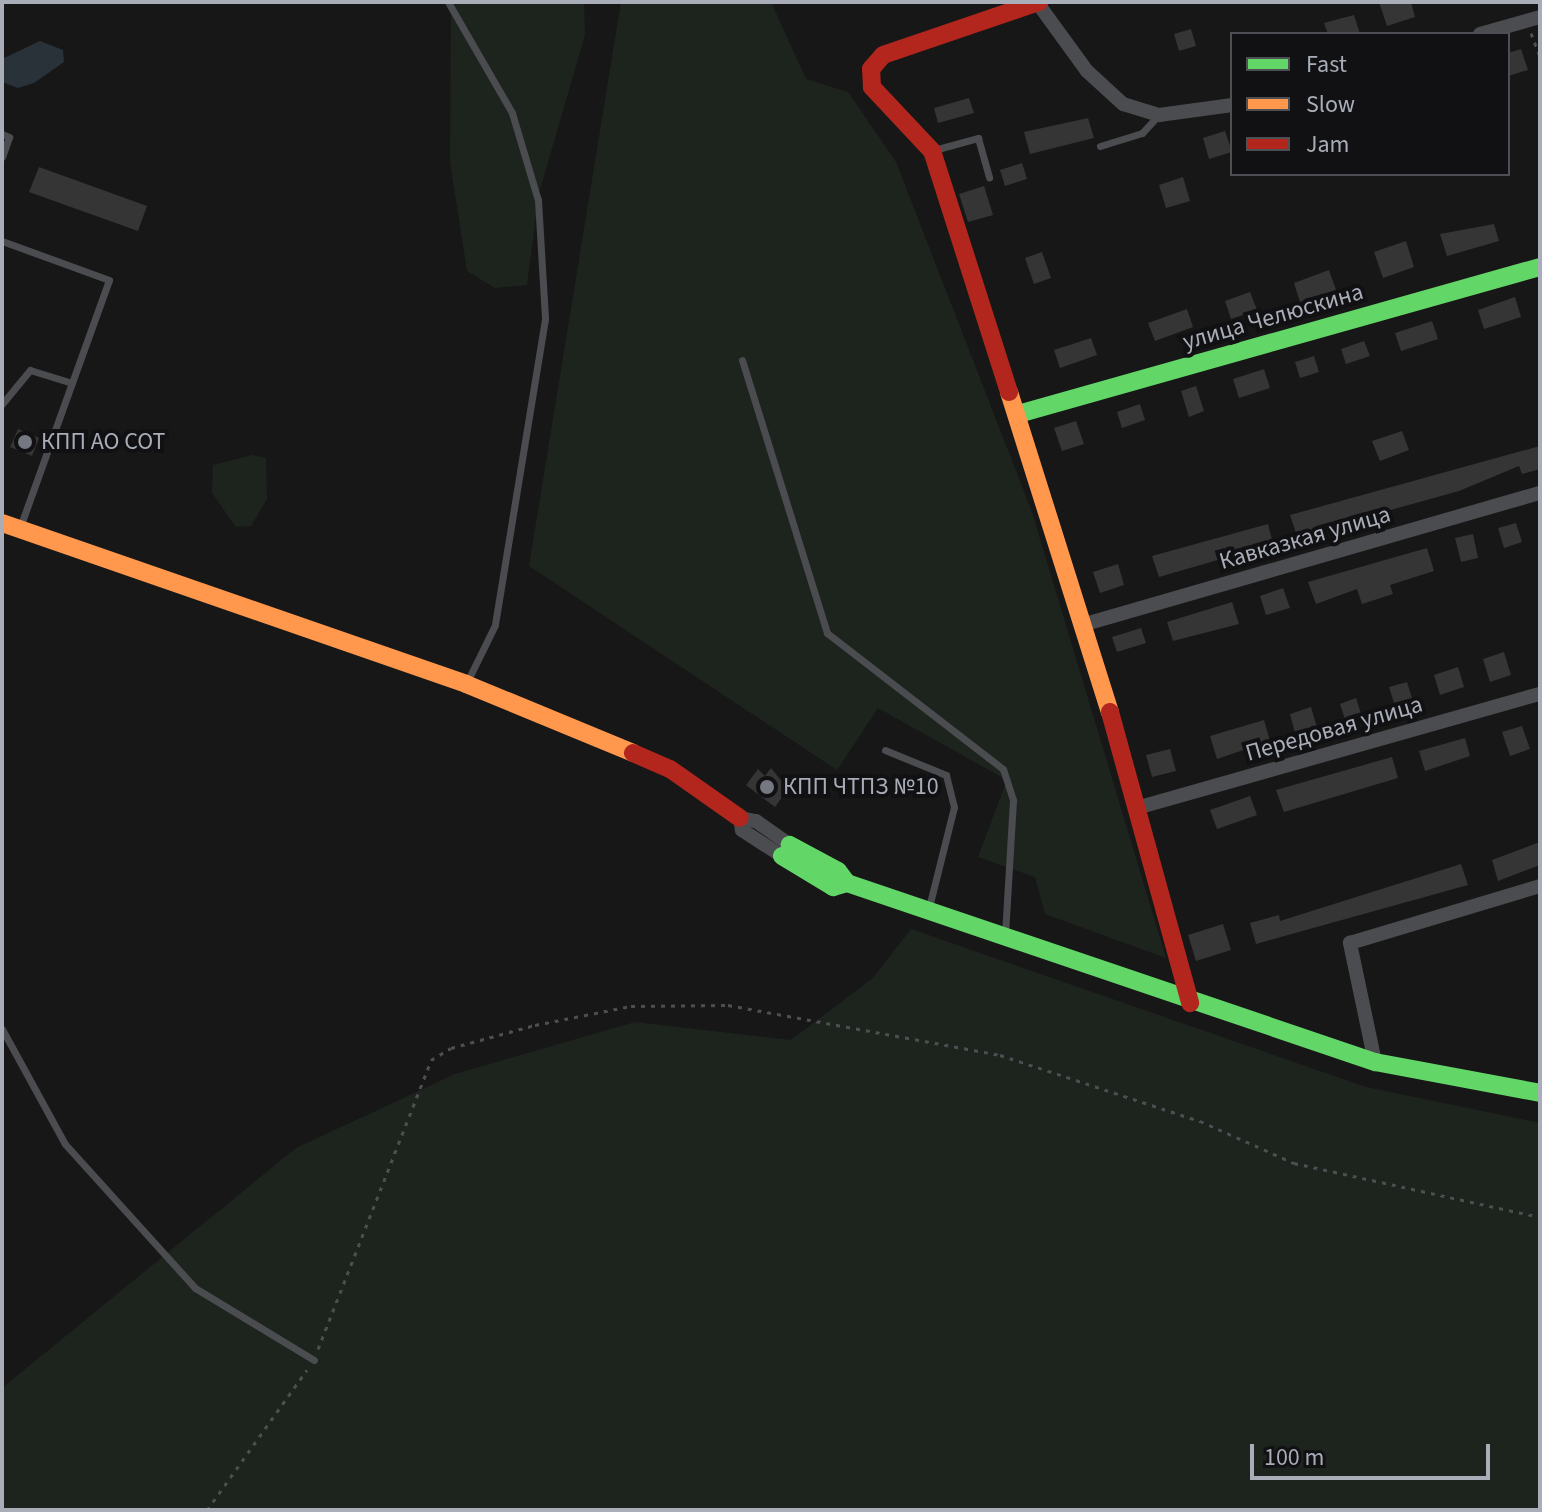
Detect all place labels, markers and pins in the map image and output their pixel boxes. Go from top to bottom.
place label: КПП АО СОТ [41,428,165,456]
marker: КПП АО СОТ [16,433,34,451]
place label: КПП ЧТПЗ №10 [783,773,939,801]
marker: КПП ЧТПЗ №10 [758,778,776,796]

